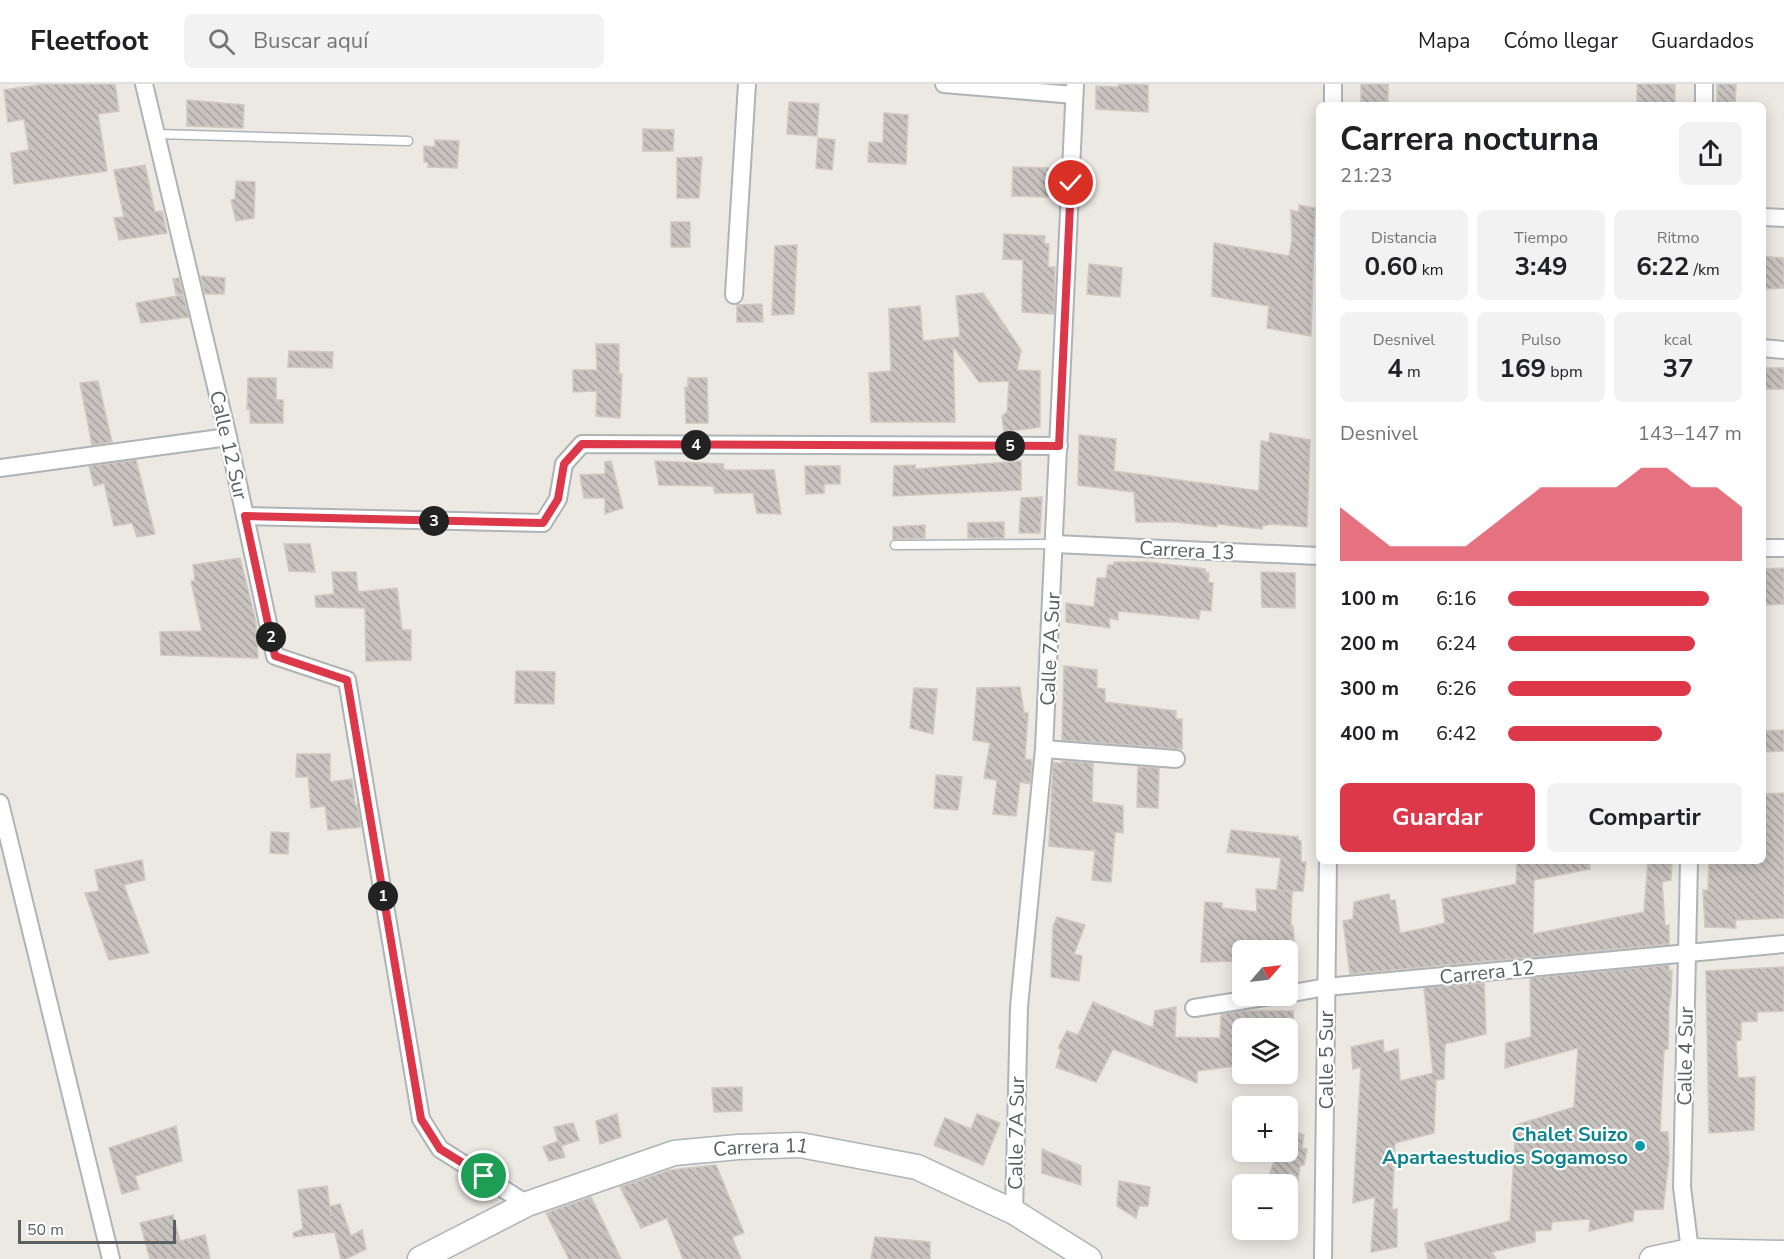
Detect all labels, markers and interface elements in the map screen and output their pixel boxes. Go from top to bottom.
search box [184,14,604,68]
text: Fleetfoot [30,22,148,60]
icon: search [205,25,238,58]
text: Buscar aquí [253,26,368,56]
text: Mapa [1418,27,1470,55]
text: Cómo llegar [1503,27,1618,55]
text: Guardados [1651,27,1754,55]
text: Carrera nocturna [1340,117,1599,162]
button: share [1679,122,1742,185]
pin [1045,157,1096,208]
text: 21:23 [1340,162,1393,189]
icon: check [1054,166,1087,199]
text: Distancia [1371,227,1437,249]
text: Tiempo [1514,227,1568,249]
text: Ritmo [1657,227,1699,249]
text: 0.60 [1364,249,1418,284]
text: 3:49 [1514,249,1568,284]
text: 6:22 [1636,249,1689,284]
text: km [1418,259,1444,281]
text: /km [1689,259,1720,281]
text: Desnivel [1373,329,1435,351]
text: Pulso [1521,329,1561,351]
text: kcal [1664,329,1692,351]
text: 4 [1387,351,1403,386]
text: 169 [1499,351,1546,386]
text: 37 [1662,351,1694,386]
text: m [1403,361,1421,383]
text: bpm [1546,361,1583,383]
street label: Calle 12 Sur [203,388,254,502]
text: Desnivel [1340,420,1418,447]
text: 143–147 m [1638,420,1742,447]
pin: 4 [681,430,711,460]
pin: 5 [995,431,1025,461]
text: 4 [691,434,701,456]
text: 5 [1005,435,1015,457]
pin: 3 [419,506,449,536]
text: 3 [429,510,439,532]
street label: Carrera 13 [1139,535,1235,566]
text: 100 m [1340,585,1399,612]
text: 6:16 [1436,585,1477,612]
street label: Calle 7A Sur [1034,592,1067,706]
pin: 2 [256,622,286,652]
text: 2 [266,626,276,648]
text: 200 m [1340,630,1399,657]
text: 6:24 [1436,630,1477,657]
text: 300 m [1340,675,1399,702]
text: 6:26 [1436,675,1477,702]
text: 400 m [1340,720,1399,747]
text: 6:42 [1436,720,1477,747]
button: Guardar [1340,783,1535,852]
button: Compartir [1547,783,1742,852]
pin: 1 [368,881,398,911]
text: 1 [378,885,388,907]
north arrow [1232,940,1298,1006]
map controls [1232,940,1298,1240]
street label: Carrera 12 [1438,954,1536,991]
street label: Calle 4 Sur [1671,1006,1700,1106]
street label: Calle 5 Sur [1313,1010,1340,1110]
button: layers [1232,1018,1298,1084]
street label: Calle 7A Sur [1002,1076,1031,1190]
button: + [1232,1096,1298,1162]
place label: Chalet Suizo Apartaestudios Sogamoso [1382,1121,1628,1171]
street label: Carrera 11 [712,1132,811,1163]
marker: Chalet Suizo Apartaestudios Sogamoso [1633,1139,1647,1153]
pin [458,1150,509,1201]
icon: arrive [467,1159,500,1192]
button: − [1232,1174,1298,1240]
scale bar [18,1217,176,1244]
text: 50 m [27,1219,64,1241]

